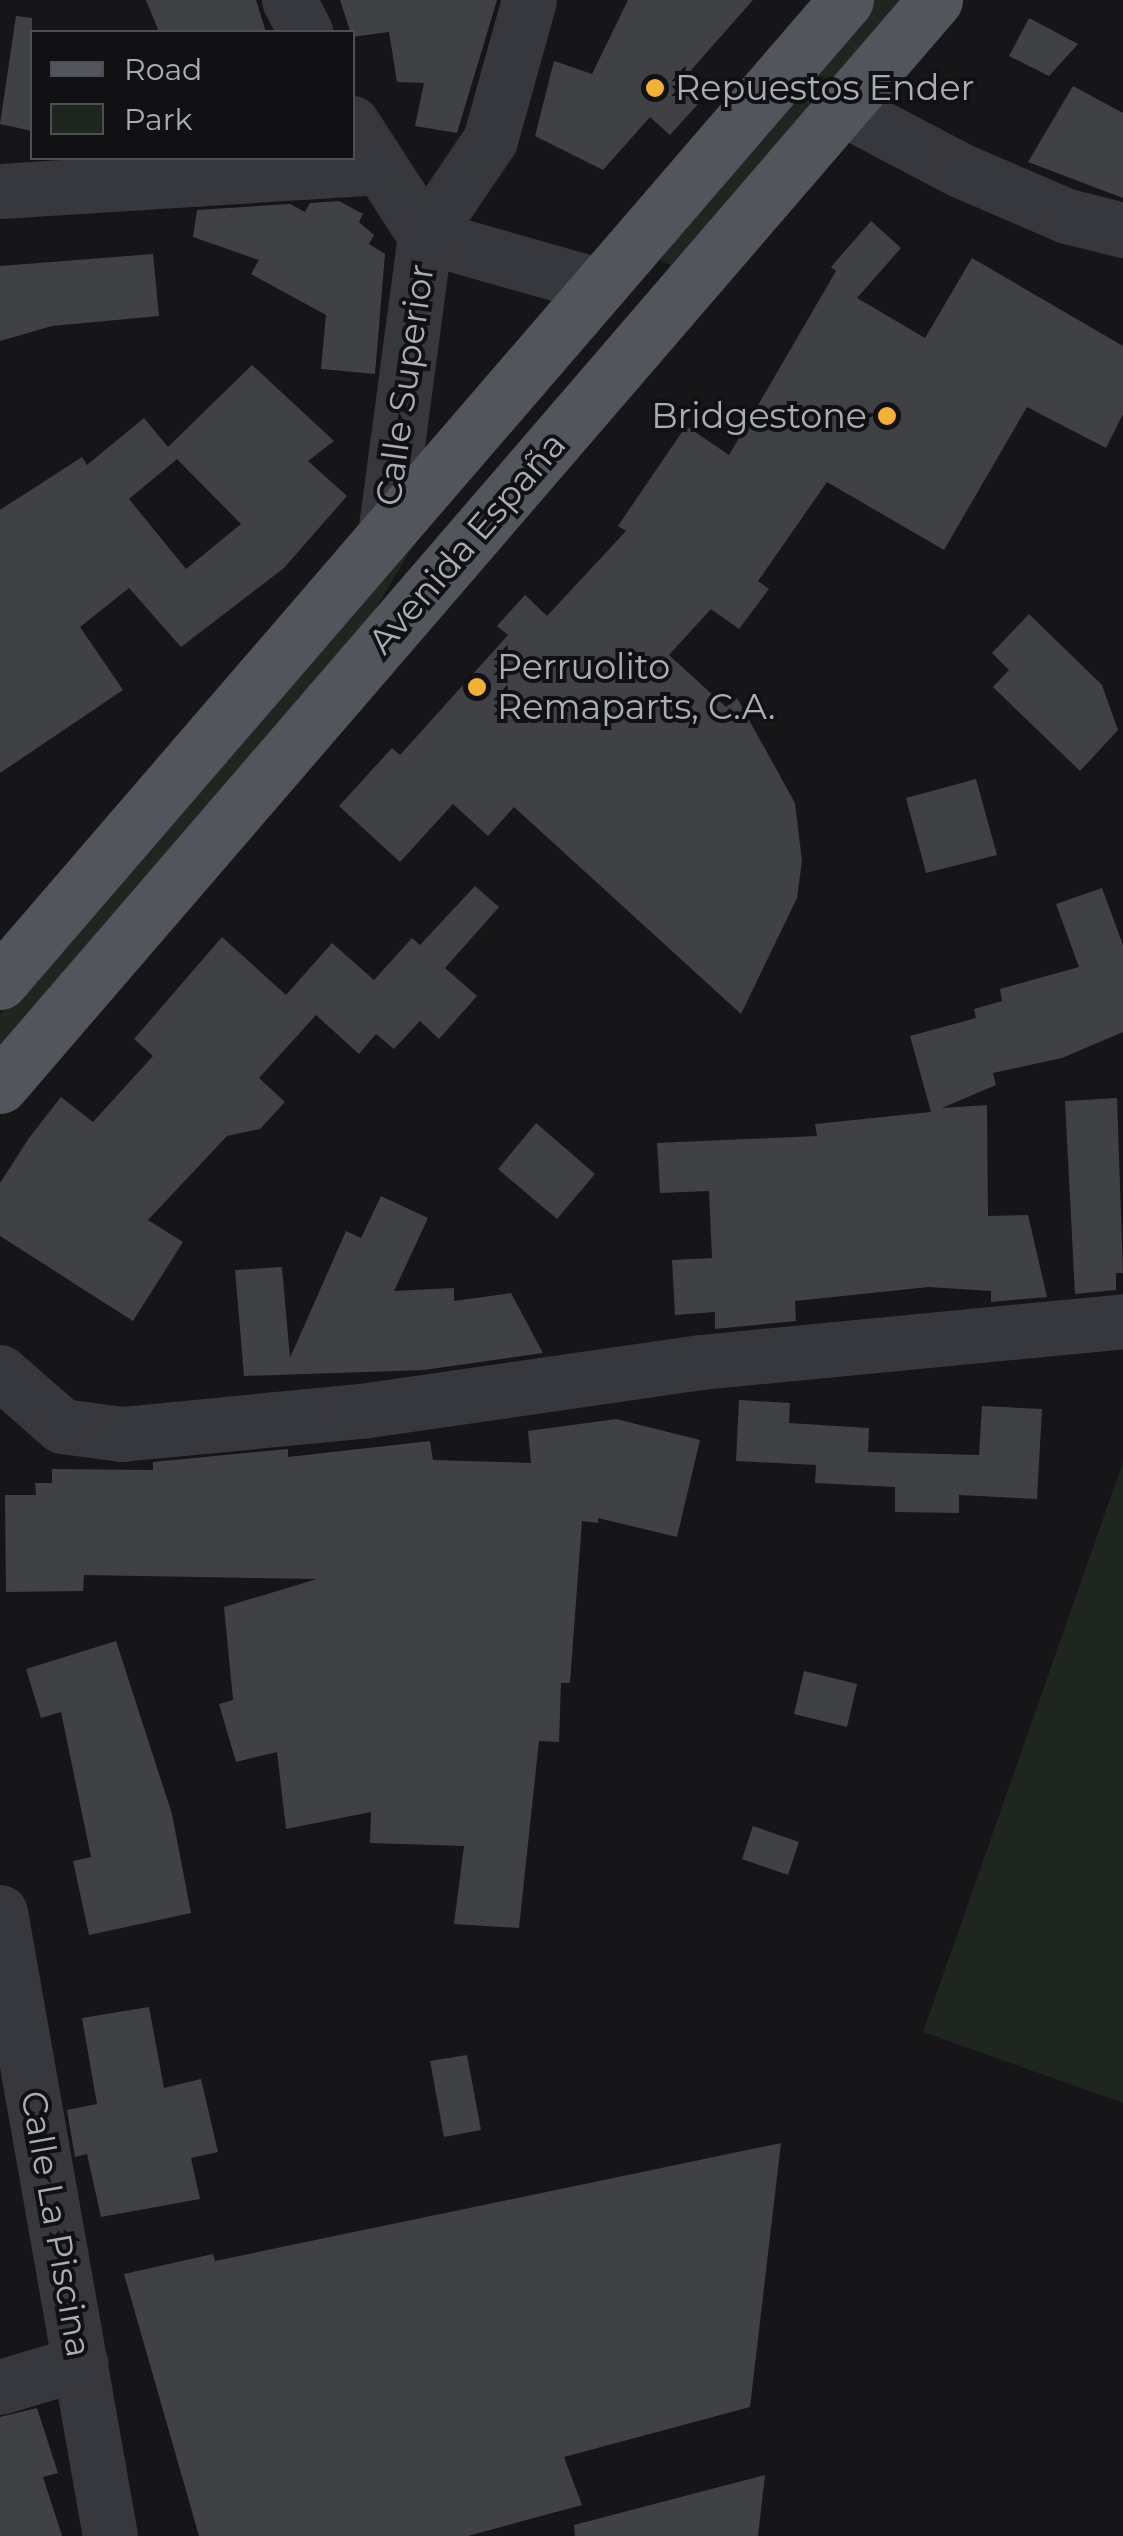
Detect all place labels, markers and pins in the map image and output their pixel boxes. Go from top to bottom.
place label: Repuestos Ender [675,67,975,109]
marker: Repuestos Ender [644,77,666,99]
place label: Bridgestone [651,395,867,437]
marker: Bridgestone [876,405,898,427]
place label: Perruolito Remaparts, C.A. [497,646,776,728]
marker: Perruolito Remaparts, C.A. [466,676,488,698]

